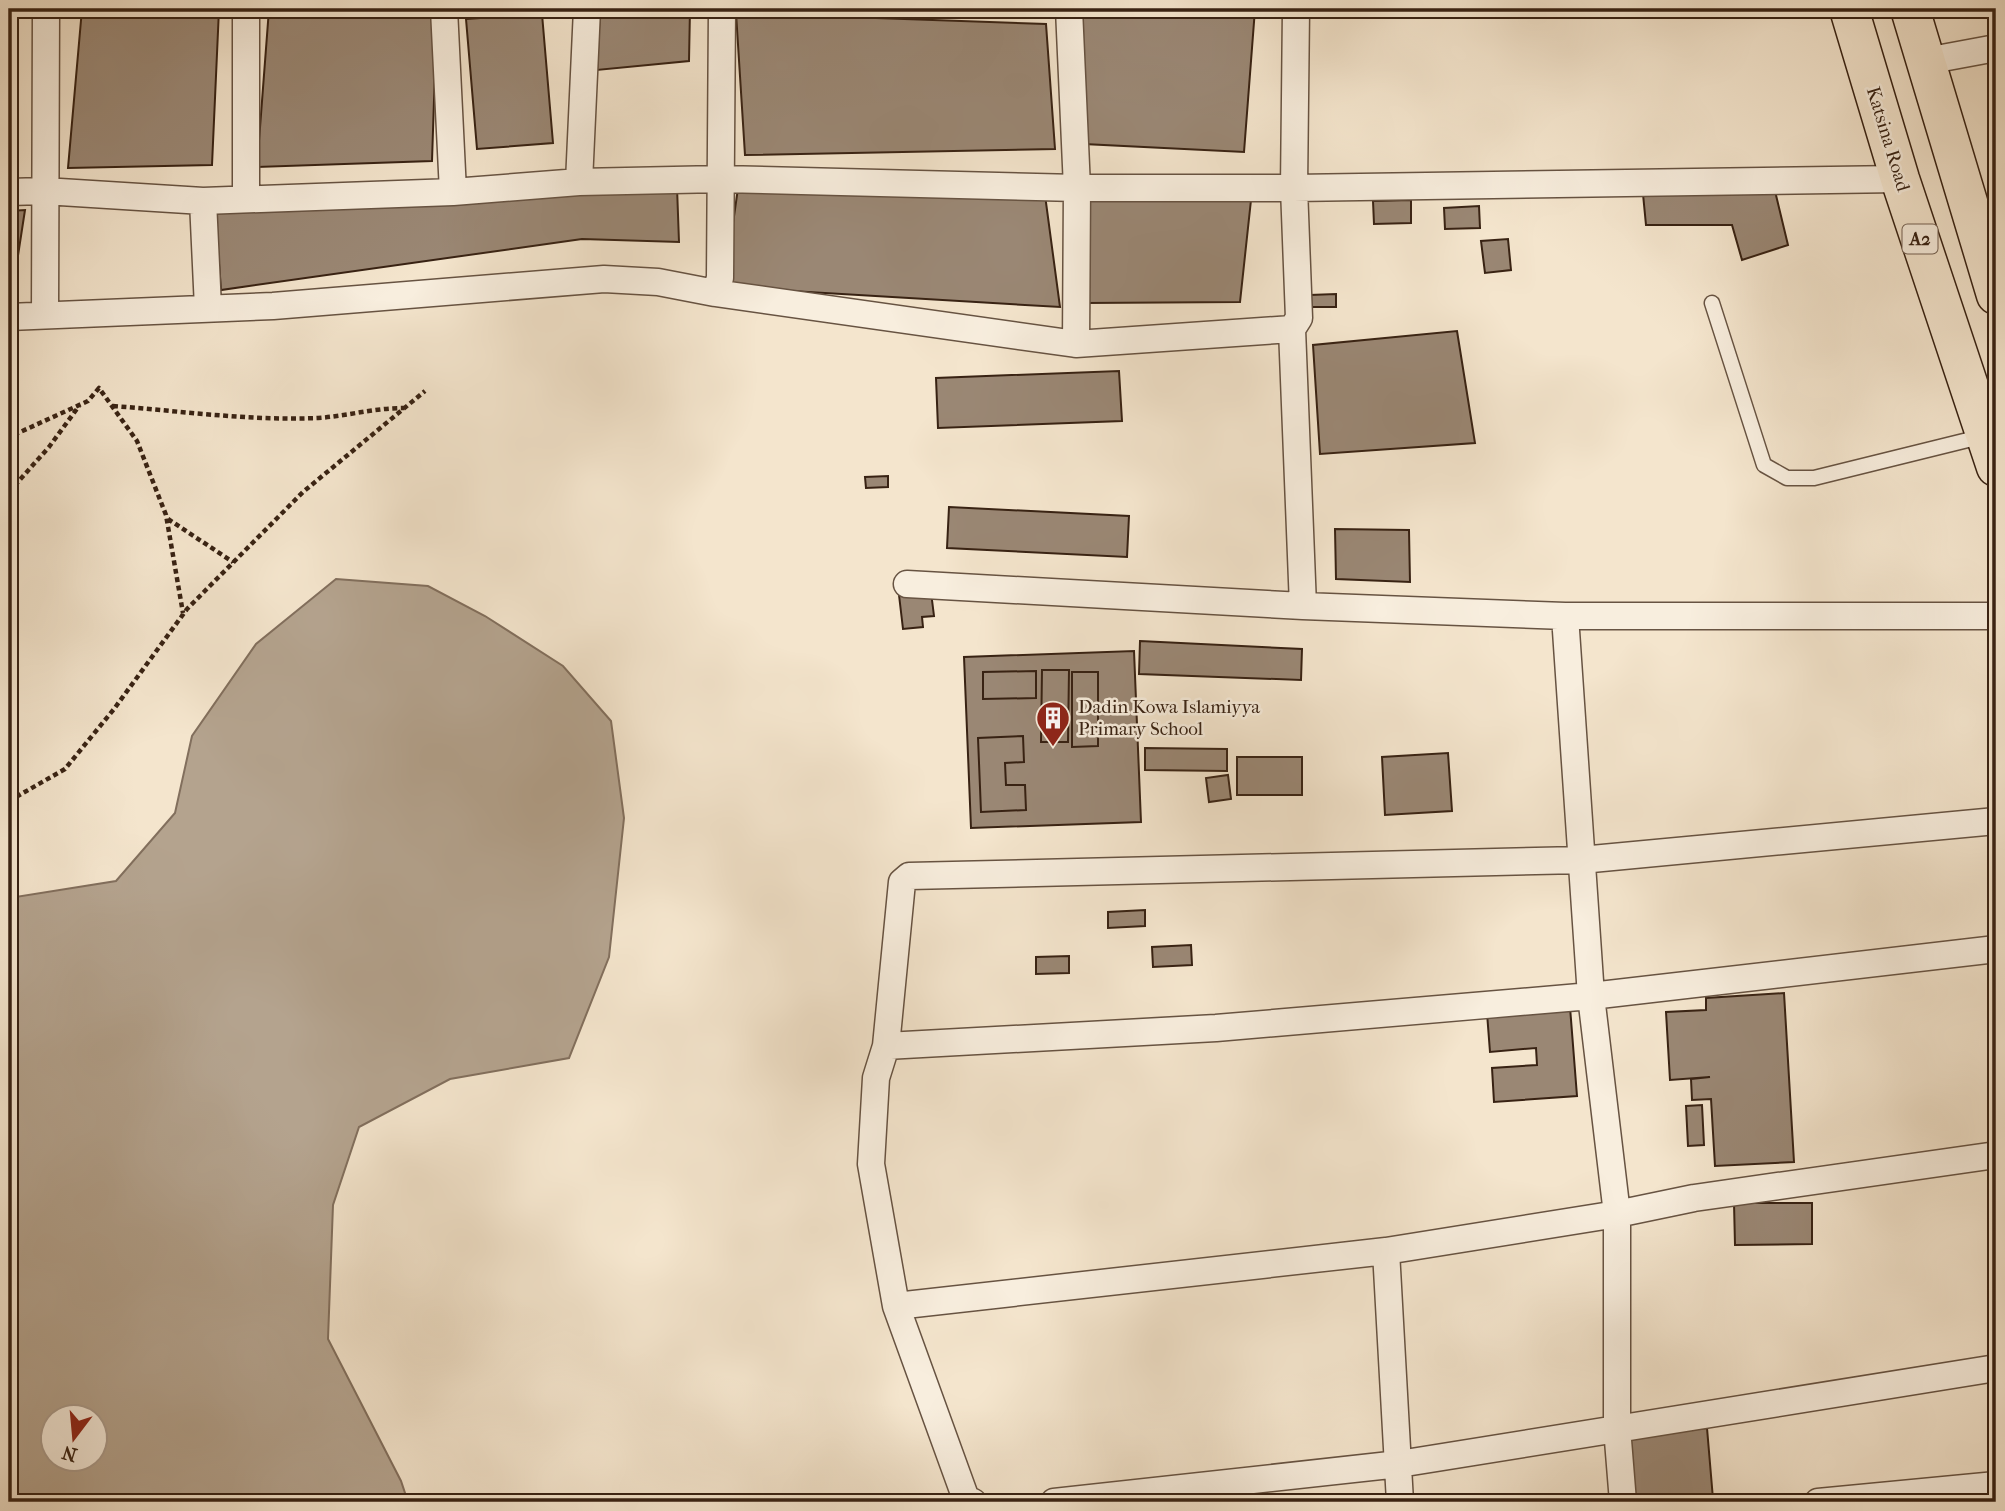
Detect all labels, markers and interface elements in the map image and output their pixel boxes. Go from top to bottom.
street label: Katsina Road [1862,84,1915,195]
road number: A2 [1902,225,1938,254]
place label: Dadin Kowa Islamiyya Primary School [1078,696,1260,740]
building icon: Dadin Kowa Islamiyya Primary School [1034,699,1072,748]
north arrow [38,1402,108,1472]
text: N [59,1441,80,1466]

